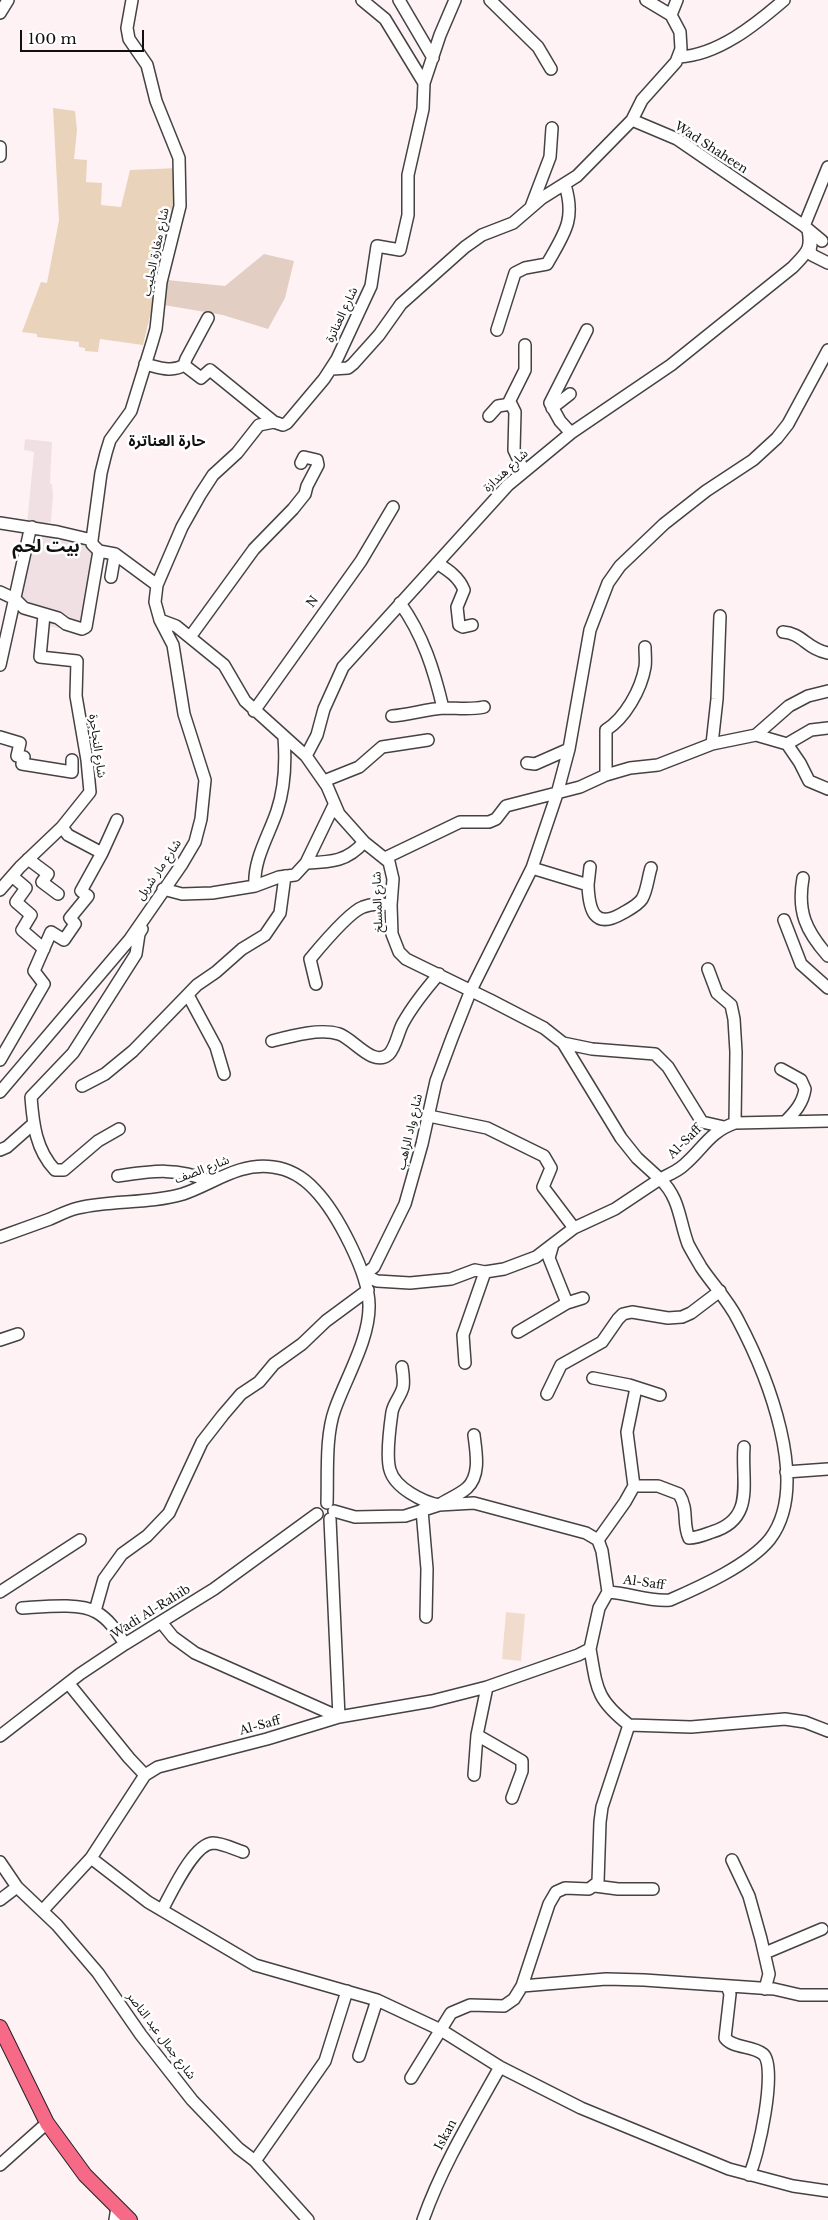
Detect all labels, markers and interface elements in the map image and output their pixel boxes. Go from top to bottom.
scale bar [22,20,146,52]
text: 100 m [28,29,77,48]
street label: Wad Shaheen [672,119,750,177]
street label: شارع مغارة الحليب [140,207,172,297]
street label: شارع العناترة [323,285,361,345]
district label: حارة العناترة [129,433,205,451]
street label: شارع هندازة [481,447,531,495]
district label: بيت لحم [12,536,80,558]
street label: N [304,593,322,611]
street label: شارع النجاجرة [85,713,109,779]
street label: شارع مار شربل [133,837,185,903]
street label: شارع المسلخ [370,871,386,933]
street label: شارع واد الراهب [394,1093,426,1171]
street label: Al-Saff [665,1122,705,1162]
street label: شارع الصف [173,1153,231,1187]
street label: Al-Saff [622,1573,666,1593]
street label: Wadi Al-Rahib [109,1582,193,1642]
street label: Al-Saff [238,1714,282,1738]
street label: شارع جمال عبد الناصر [124,1990,198,2082]
street label: Iskan [432,2117,460,2153]

